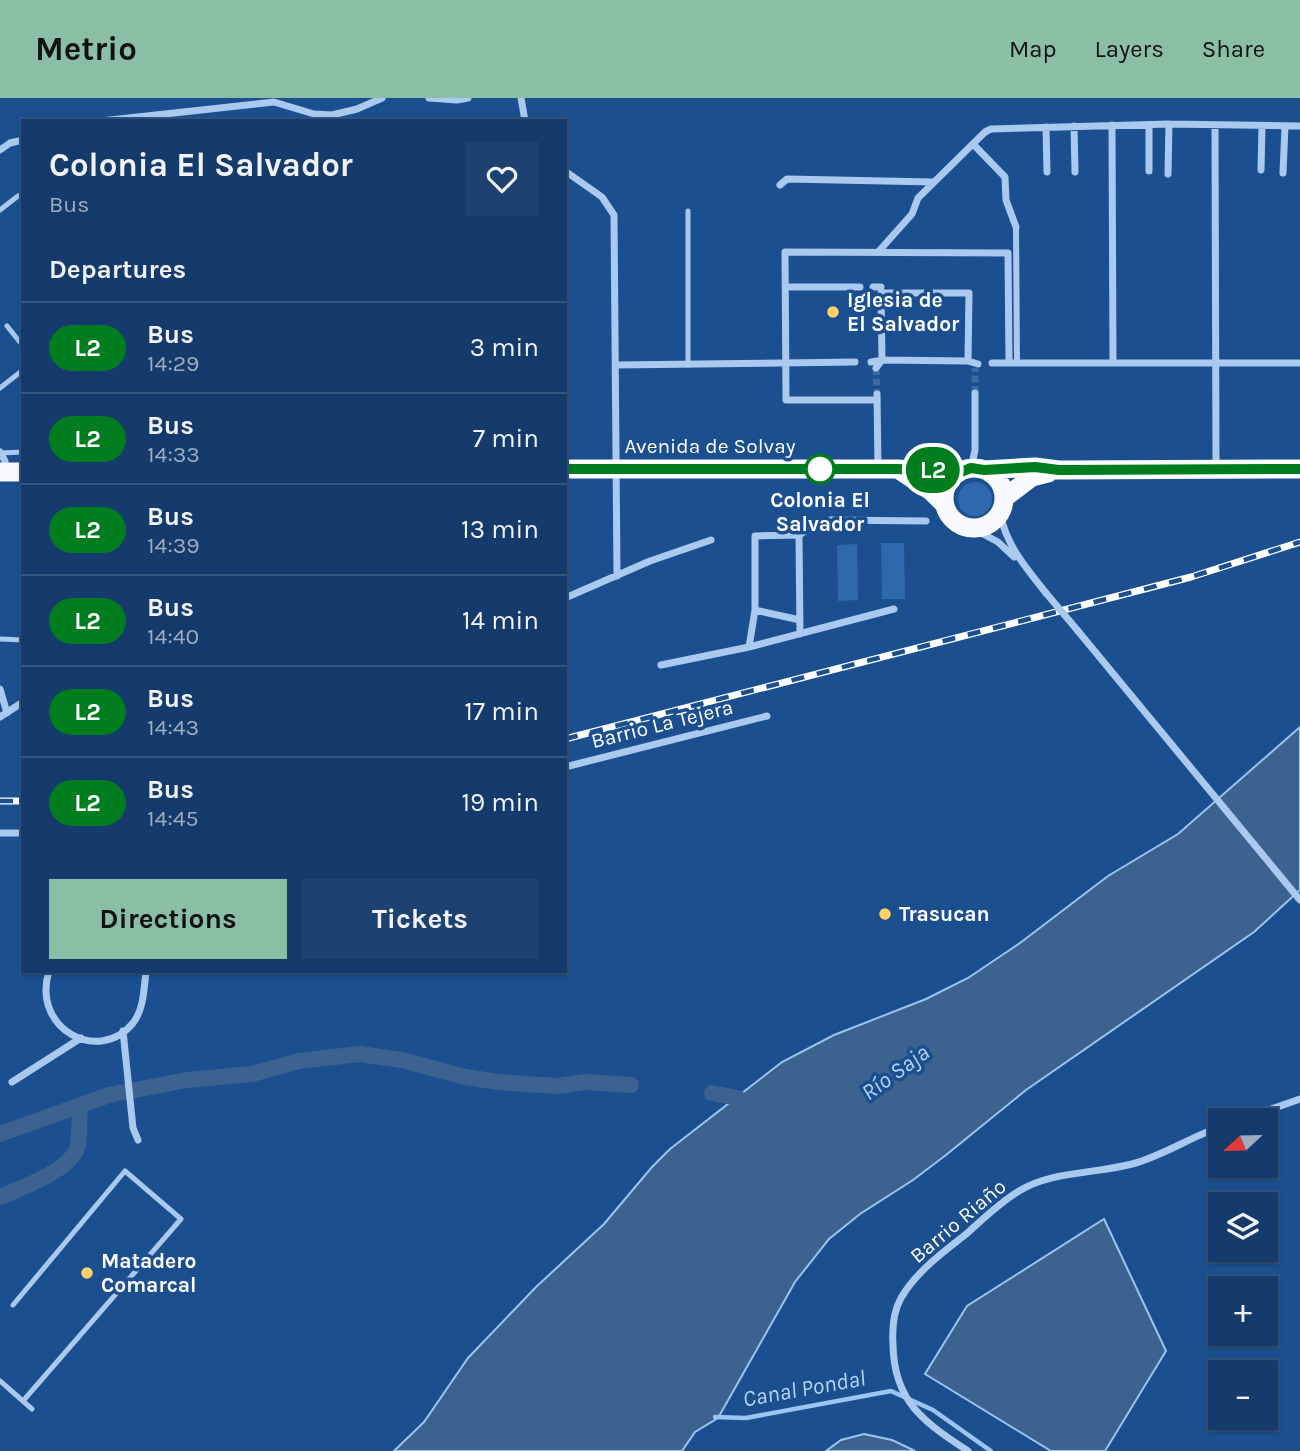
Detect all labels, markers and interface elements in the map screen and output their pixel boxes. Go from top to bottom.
text: Metrio [35,30,137,68]
text: Map [1009,35,1057,63]
text: Layers [1095,35,1164,63]
text: Share [1202,35,1265,63]
button: heart [465,142,539,216]
text: Colonia El Salvador [49,146,353,184]
text: Bus [49,191,89,218]
text: Departures [49,254,186,285]
place label: Iglesia de El Salvador [847,288,960,336]
marker: Iglesia de El Salvador [825,304,841,320]
text: Bus [147,319,194,350]
text: 3 min [470,332,539,363]
text: L2 [74,334,101,362]
text: 14:29 [147,350,199,377]
text: Bus [147,410,194,441]
text: 7 min [473,423,539,454]
text: L2 [74,425,101,453]
street label: Avenida de Solvay [624,434,796,458]
text: 14:33 [147,441,200,468]
line badge: L2 [902,447,964,493]
marker: Colonia El Salvador [805,454,835,484]
text: L2 [920,456,946,484]
place label: Colonia El Salvador [770,488,870,536]
text: Bus [147,501,194,532]
text: 13 min [461,514,539,545]
text: L2 [74,516,101,544]
text: 14:39 [147,532,200,559]
text: Bus [147,592,194,623]
text: 14 min [462,605,539,636]
text: L2 [74,607,101,635]
text: 14:40 [147,623,199,650]
text: Bus [147,683,194,714]
street label: Barrio La Tejera [589,695,735,753]
text: 17 min [464,696,539,727]
text: L2 [74,698,101,726]
text: 14:43 [147,714,199,741]
text: Bus [147,774,194,805]
text: 19 min [461,787,539,818]
text: L2 [74,789,101,817]
text: 14:45 [147,805,199,832]
button: Directions [49,879,287,959]
button: Tickets [301,879,539,959]
place label: Trasucan [899,902,990,926]
marker: Trasucan [877,906,893,922]
water label: Río Saja [856,1039,935,1106]
north arrow [1208,1108,1278,1178]
map controls [1208,1108,1278,1430]
street label: Barrio Riaño [905,1174,1011,1268]
button: layers [1208,1192,1278,1262]
place label: Matadero Comarcal [101,1249,196,1297]
marker: Matadero Comarcal [79,1265,95,1281]
button: + [1208,1276,1278,1346]
button: − [1208,1360,1278,1430]
water label: Canal Pondal [741,1364,868,1413]

